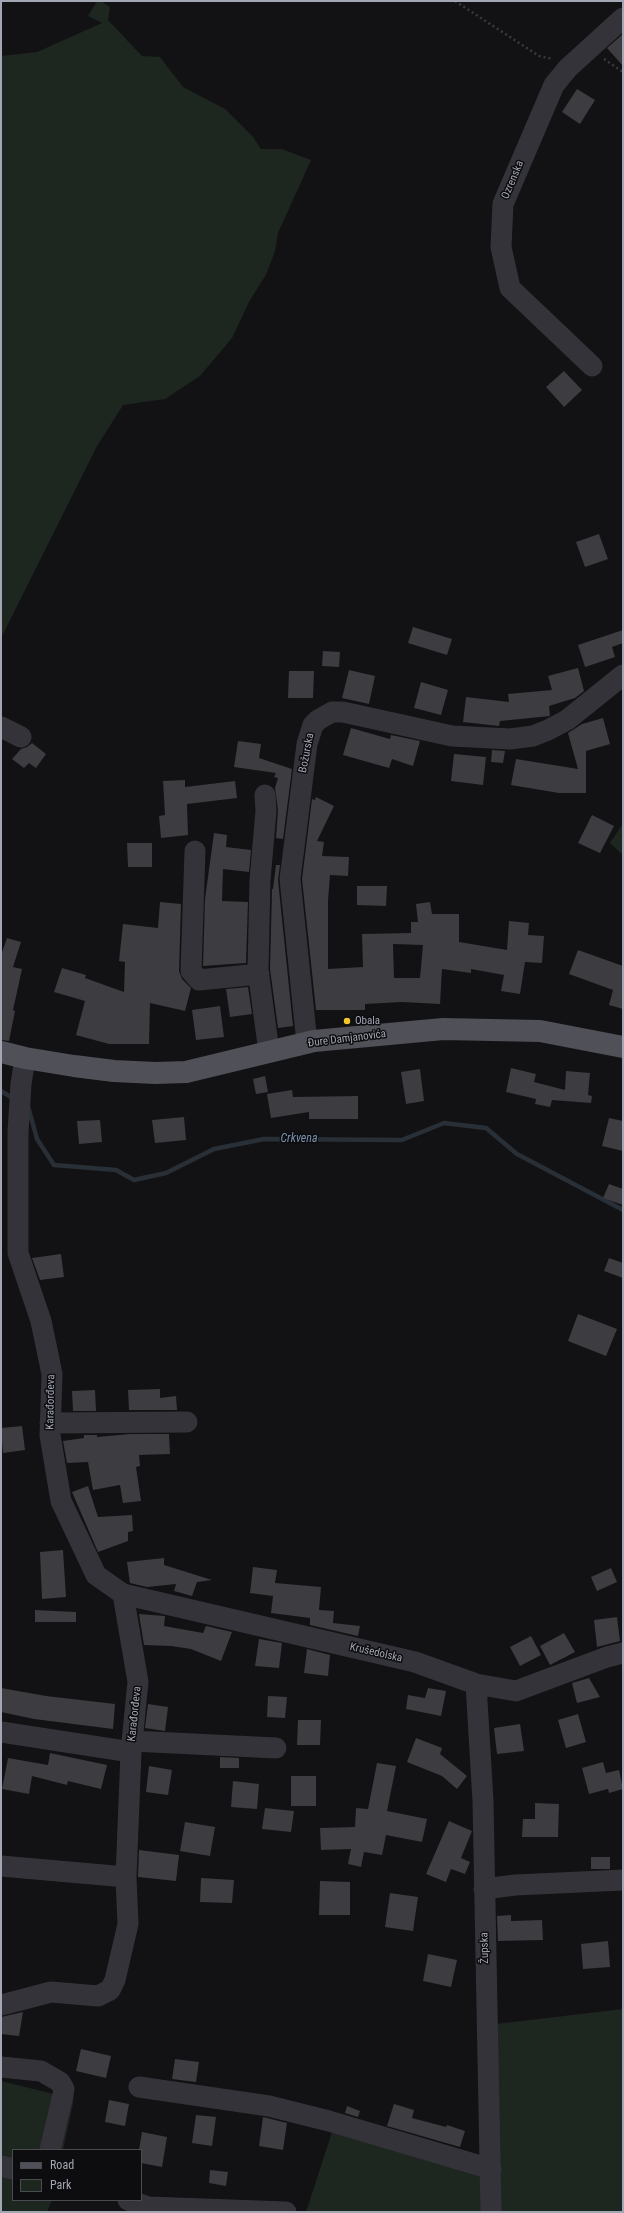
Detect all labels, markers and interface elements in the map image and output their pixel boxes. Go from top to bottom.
street label: Ozrenska [499,159,527,201]
street label: Božurska [297,732,317,774]
place label: Obala [355,1014,380,1028]
marker: Obala [342,1016,352,1026]
street label: Đure Damjanovića [307,1028,387,1050]
water label: Crkvena [281,1132,317,1146]
street label: Karađorđeva [44,1374,58,1430]
street label: Krušedolska [348,1641,404,1665]
street label: Karađorđeva [126,1686,144,1742]
street label: Župska [478,1932,492,1964]
legend [12,2149,142,2201]
text: Road [50,2158,74,2172]
text: Park [50,2178,71,2192]

